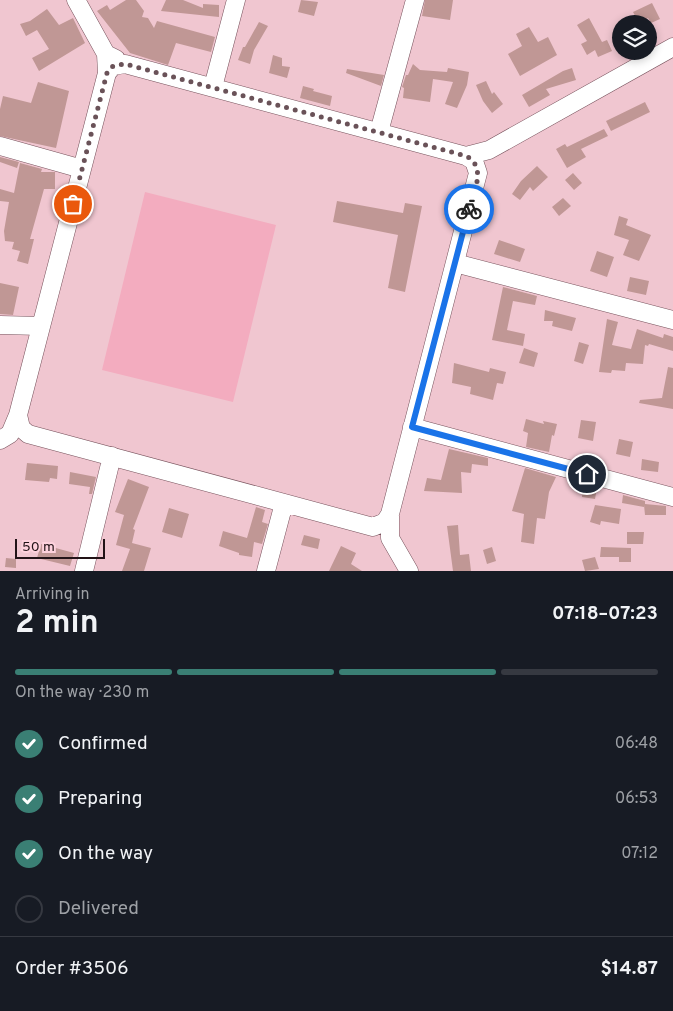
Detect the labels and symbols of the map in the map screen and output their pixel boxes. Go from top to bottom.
pin [52,183,94,225]
courier [444,184,494,234]
pin [566,453,608,495]
scale bar [15,536,105,559]

